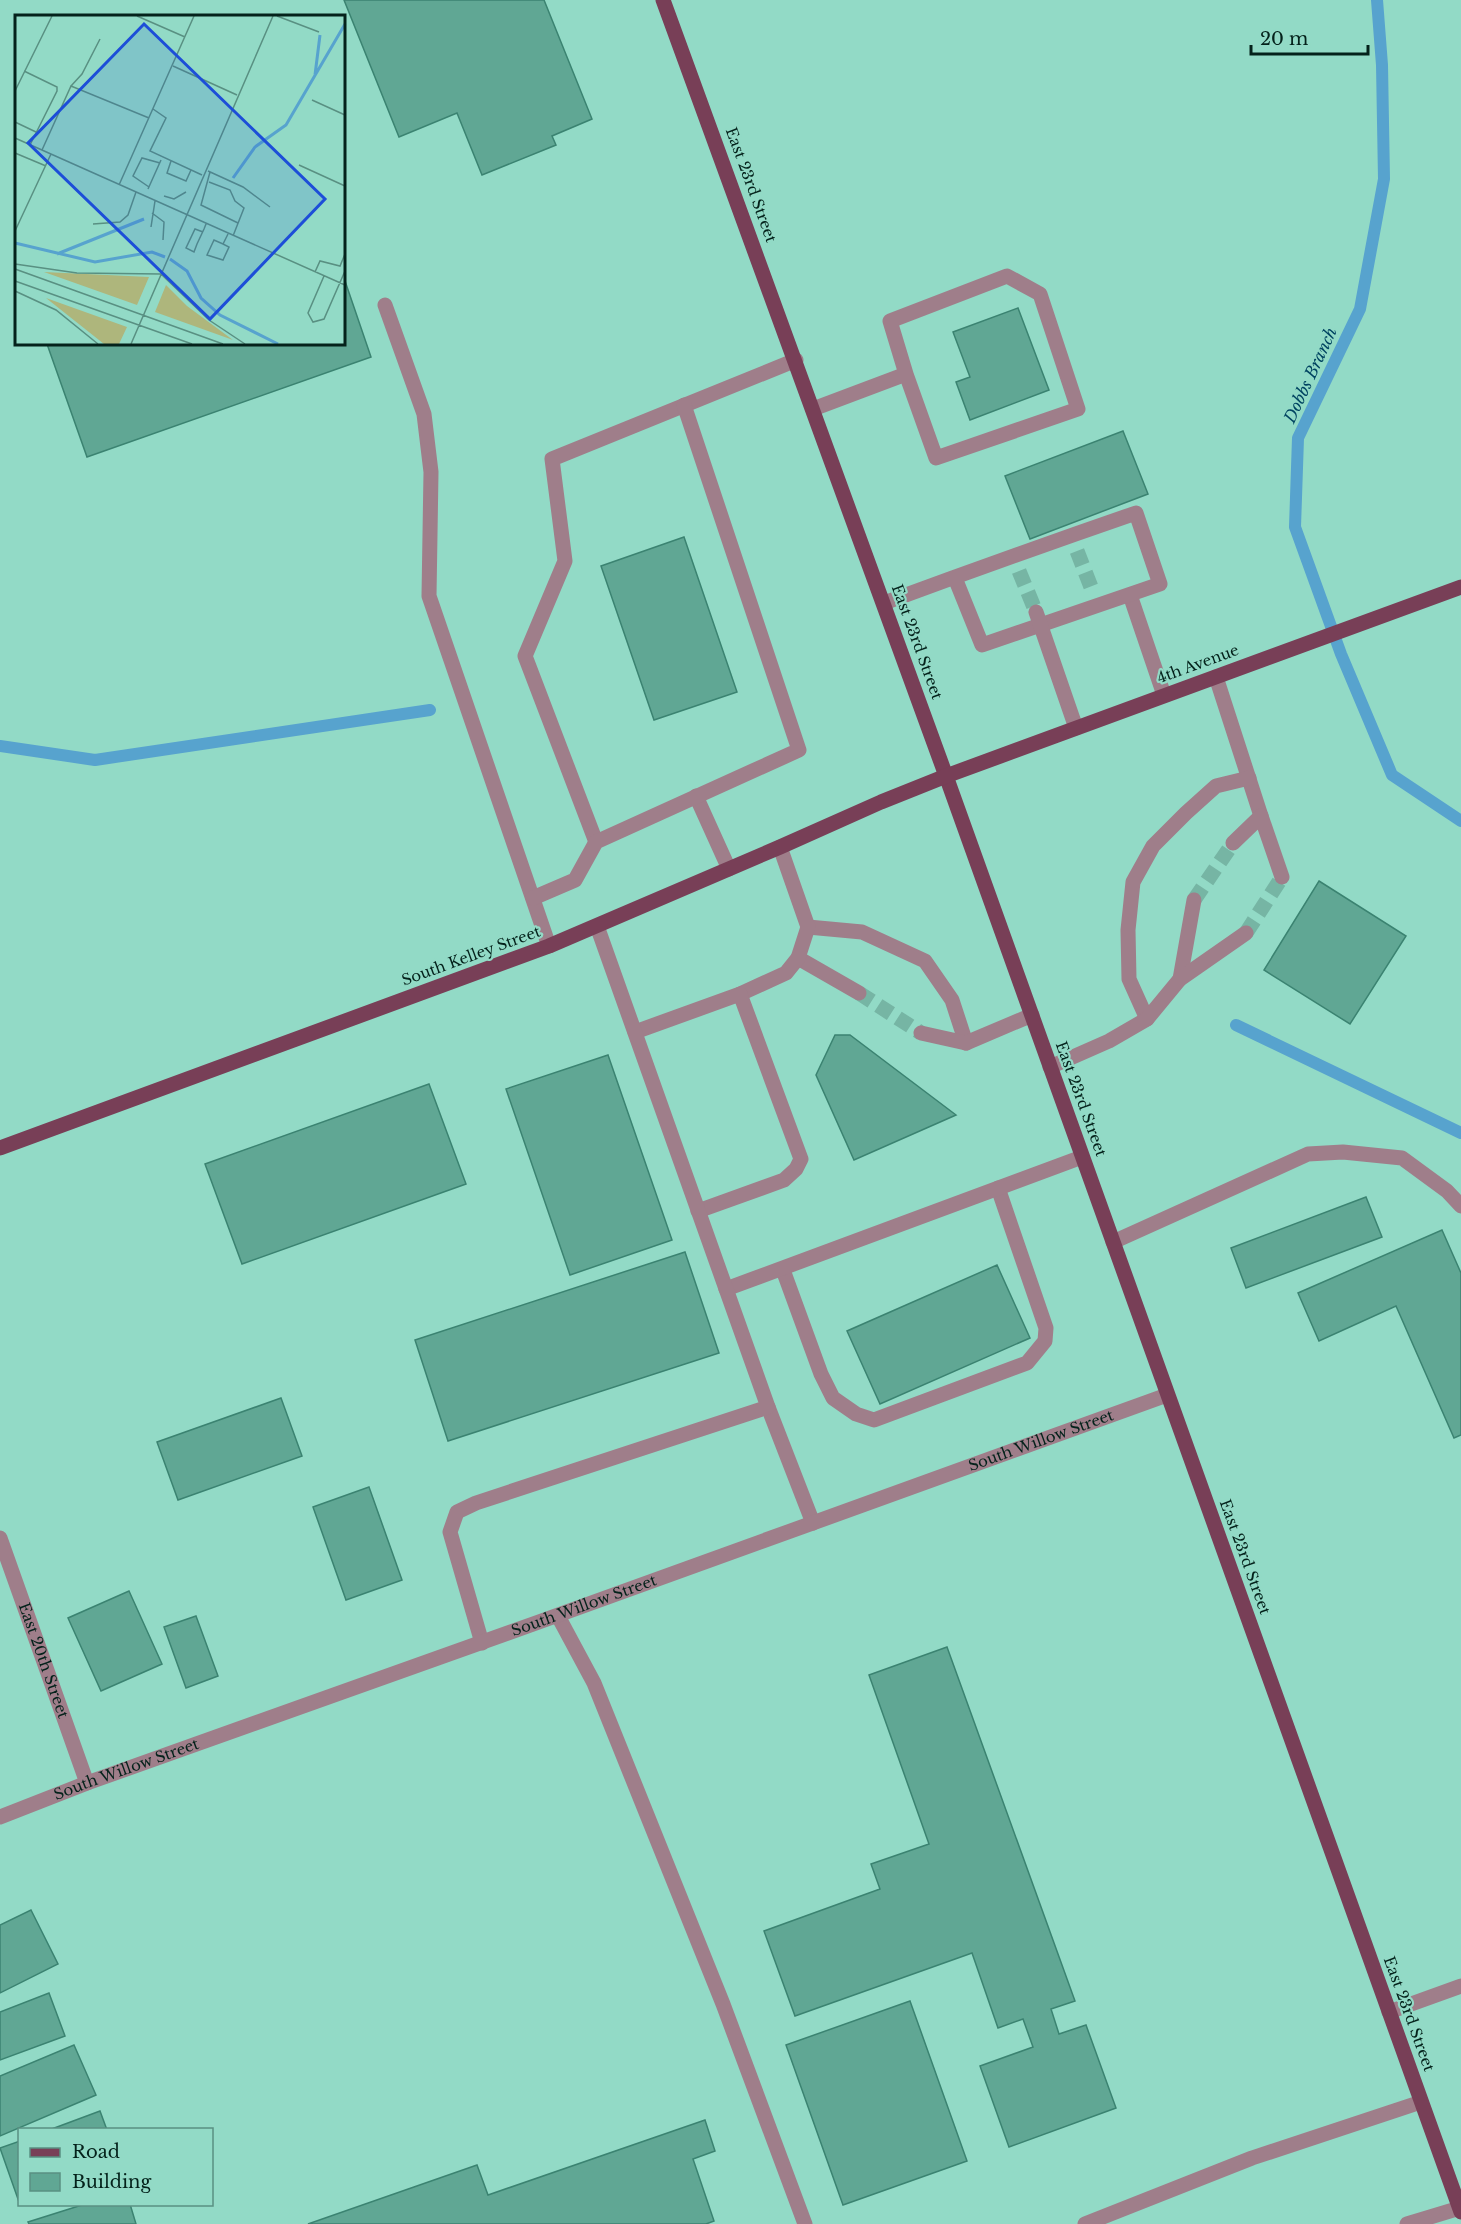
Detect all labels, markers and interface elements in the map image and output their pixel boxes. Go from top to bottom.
inset map [15,15,345,345]
scale bar [1251,18,1368,56]
text: 20 m [1260,28,1308,50]
street label: East 23rd Street [722,125,781,245]
water label: Dobbs Branch [1279,324,1341,427]
street label: East 23rd Street [888,582,947,702]
street label: 4th Avenue [1154,640,1241,687]
street label: South Kelley Street [399,921,543,990]
street label: East 23rd Street [1052,1039,1111,1159]
street label: South Willow Street [966,1405,1116,1475]
street label: East 23rd Street [1216,1497,1275,1617]
street label: South Willow Street [509,1570,659,1640]
street label: East 20th Street [15,1600,73,1721]
street label: South Willow Street [51,1734,202,1804]
street label: East 23rd Street [1380,1954,1439,2074]
legend [18,2128,213,2206]
text: Road [72,2141,120,2163]
text: Building [72,2171,151,2193]

